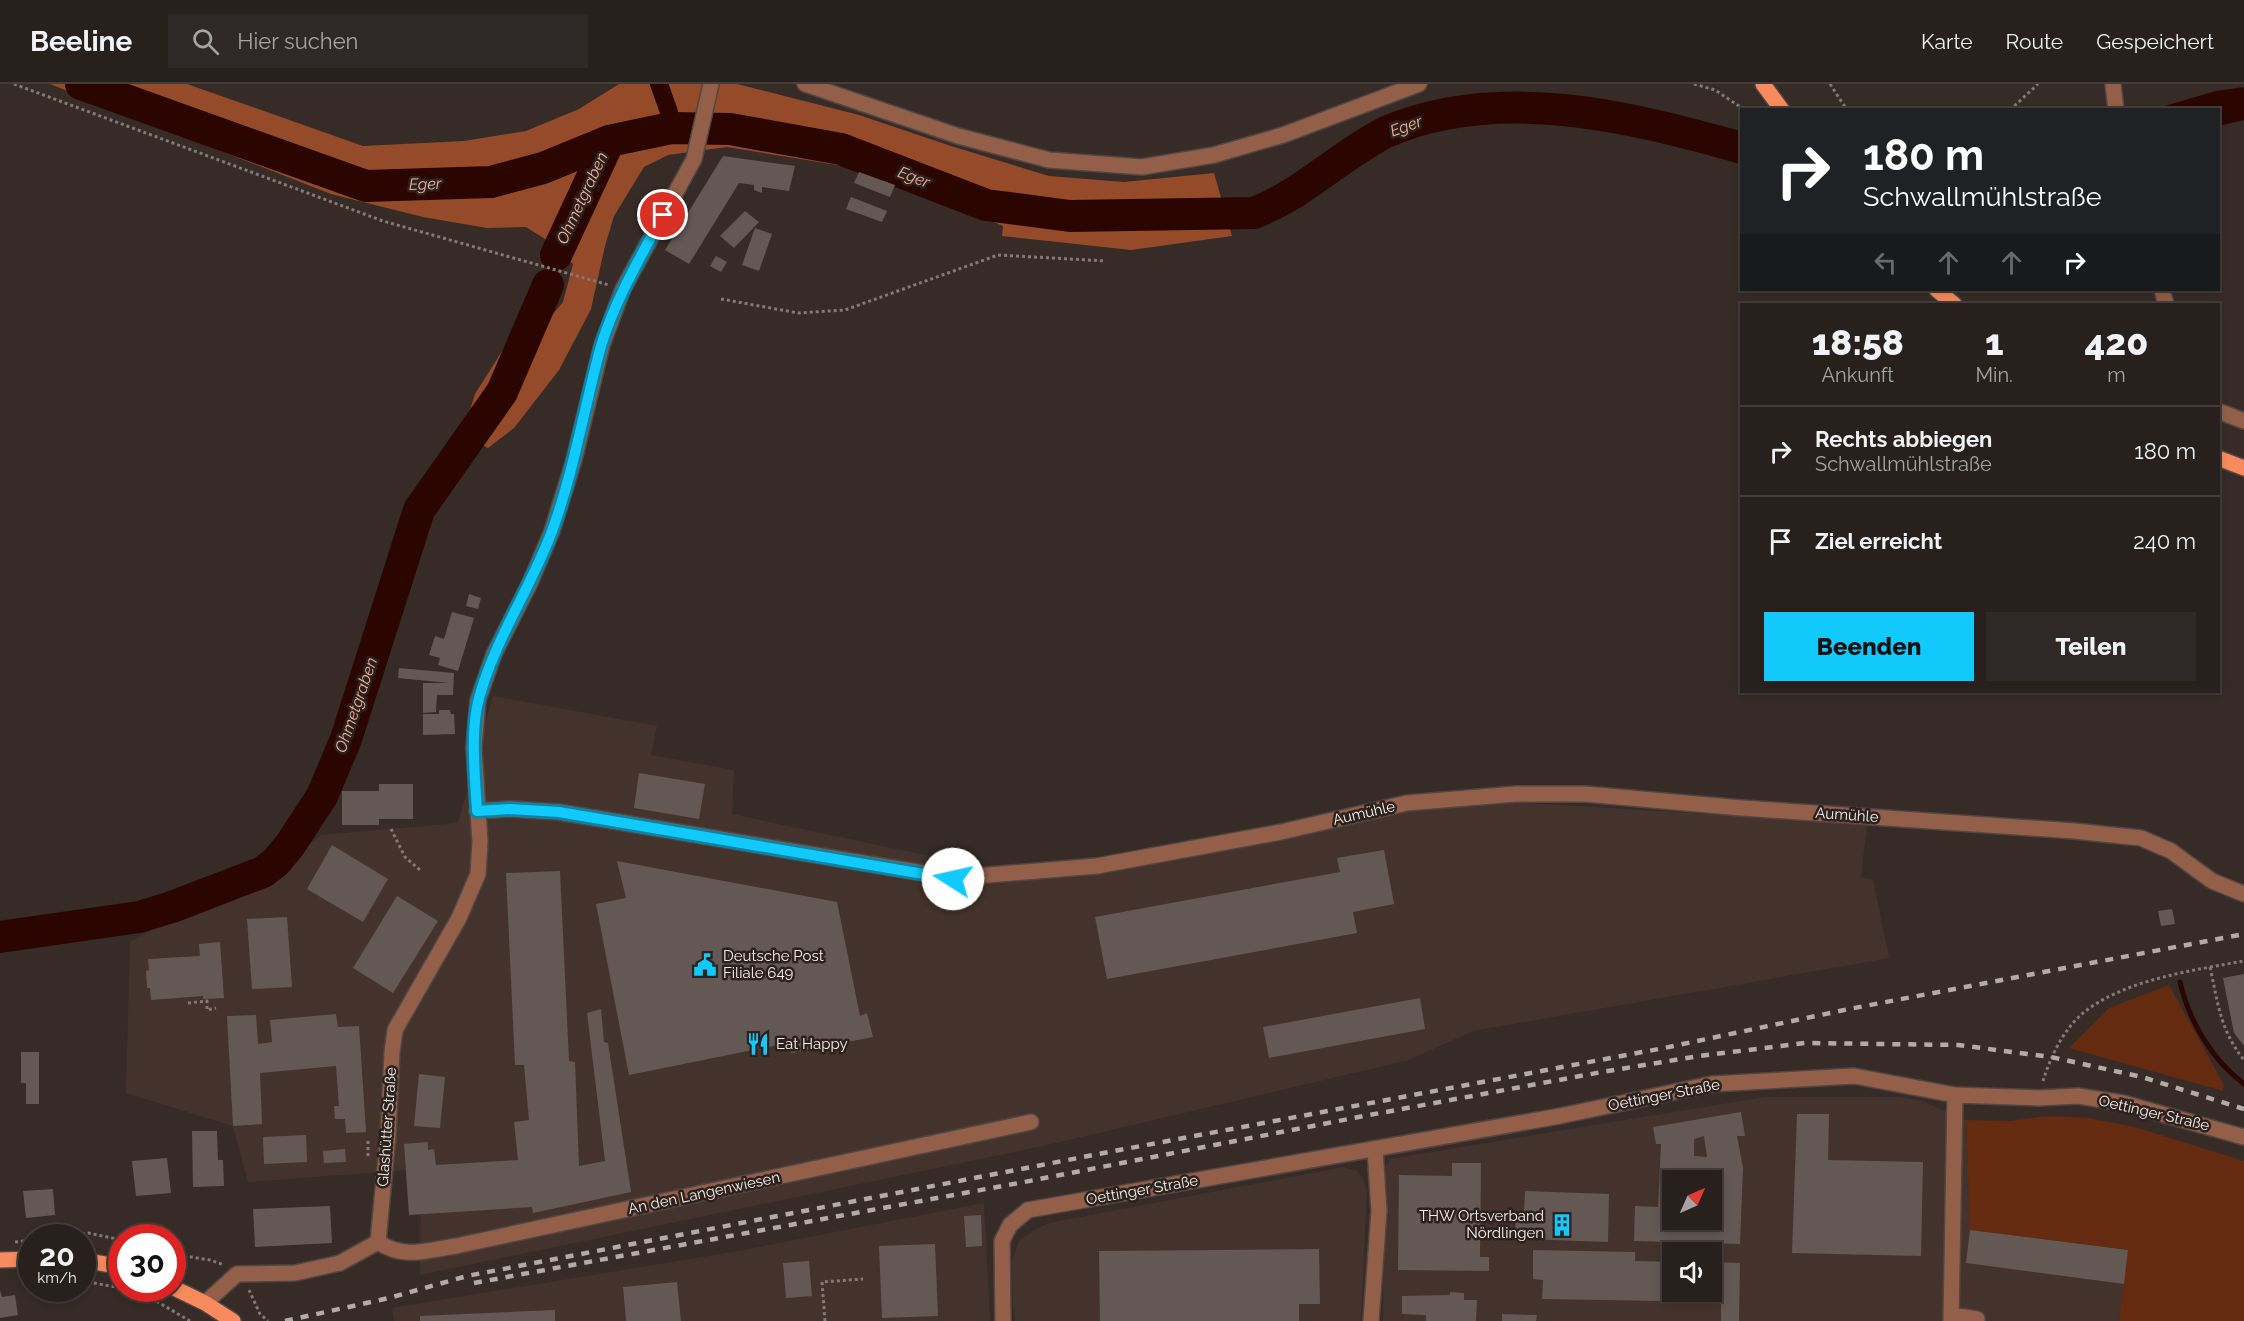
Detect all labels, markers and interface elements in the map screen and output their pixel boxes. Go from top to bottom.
search box [168,14,588,68]
text: Beeline [30,25,132,58]
icon: search [189,25,222,58]
text: Hier suchen [237,28,358,54]
text: Karte [1921,29,1973,54]
text: Route [2006,29,2063,54]
text: Gespeichert [2096,29,2214,54]
water label: Eger [1387,111,1425,140]
text: 180 m [1863,131,1984,180]
icon: right [1764,132,1842,210]
water label: Ohmetgraben [552,149,612,247]
water label: Eger [895,162,933,192]
water label: Eger [408,174,442,194]
text: Schwallmühlstraße [1863,181,2102,212]
pin [637,189,688,240]
icon: arrive [646,198,679,231]
icon: left [1869,246,1902,279]
icon: ahead [1932,246,1965,279]
icon: ahead [1995,246,2028,279]
icon: right [2058,246,2091,279]
text: 18:58 [1812,321,1904,363]
text: 1 [1985,321,2004,363]
text: 420 [2085,321,2148,363]
text: Ankunft [1822,363,1894,387]
text: Min. [1976,363,2013,387]
text: m [2107,363,2126,387]
text: Rechts abbiegen [1815,426,1992,452]
icon: right [1764,435,1797,468]
text: 180 m [2134,438,2196,464]
text: Schwallmühlstraße [1815,452,1992,476]
icon: arrive [1764,525,1797,558]
text: Ziel erreicht [1815,528,1942,554]
text: 240 m [2133,528,2196,554]
button: Beenden [1764,612,1974,681]
button: Teilen [1986,612,2196,681]
water label: Ohmetgraben [331,655,381,755]
street label: Aumühle [1331,797,1397,829]
street label: Aumühle [1815,804,1879,826]
position arrow [921,847,985,911]
place label: Deutsche Post Filiale 649 [723,947,824,982]
public building icon: Deutsche Post Filiale 649 [692,952,718,978]
restaurant icon: Eat Happy [745,1031,771,1057]
place label: Eat Happy [776,1035,848,1053]
street label: Glashütter Straße [374,1066,400,1187]
street label: Oettinger Straße [1607,1075,1722,1115]
street label: Oettinger Straße [2097,1091,2211,1135]
street label: An den Langenwiesen [626,1168,782,1218]
north arrow [1662,1170,1722,1230]
map controls [1662,1170,1722,1302]
street label: Oettinger Straße [1085,1171,1200,1209]
place label: THW Ortsverband Nördlingen [1419,1207,1544,1242]
building icon: THW Ortsverband Nördlingen [1549,1212,1575,1238]
speed limit sign: 30 [108,1224,186,1302]
text: 20 [39,1238,75,1273]
button: sound [1662,1242,1722,1302]
text: km/h [37,1269,77,1287]

